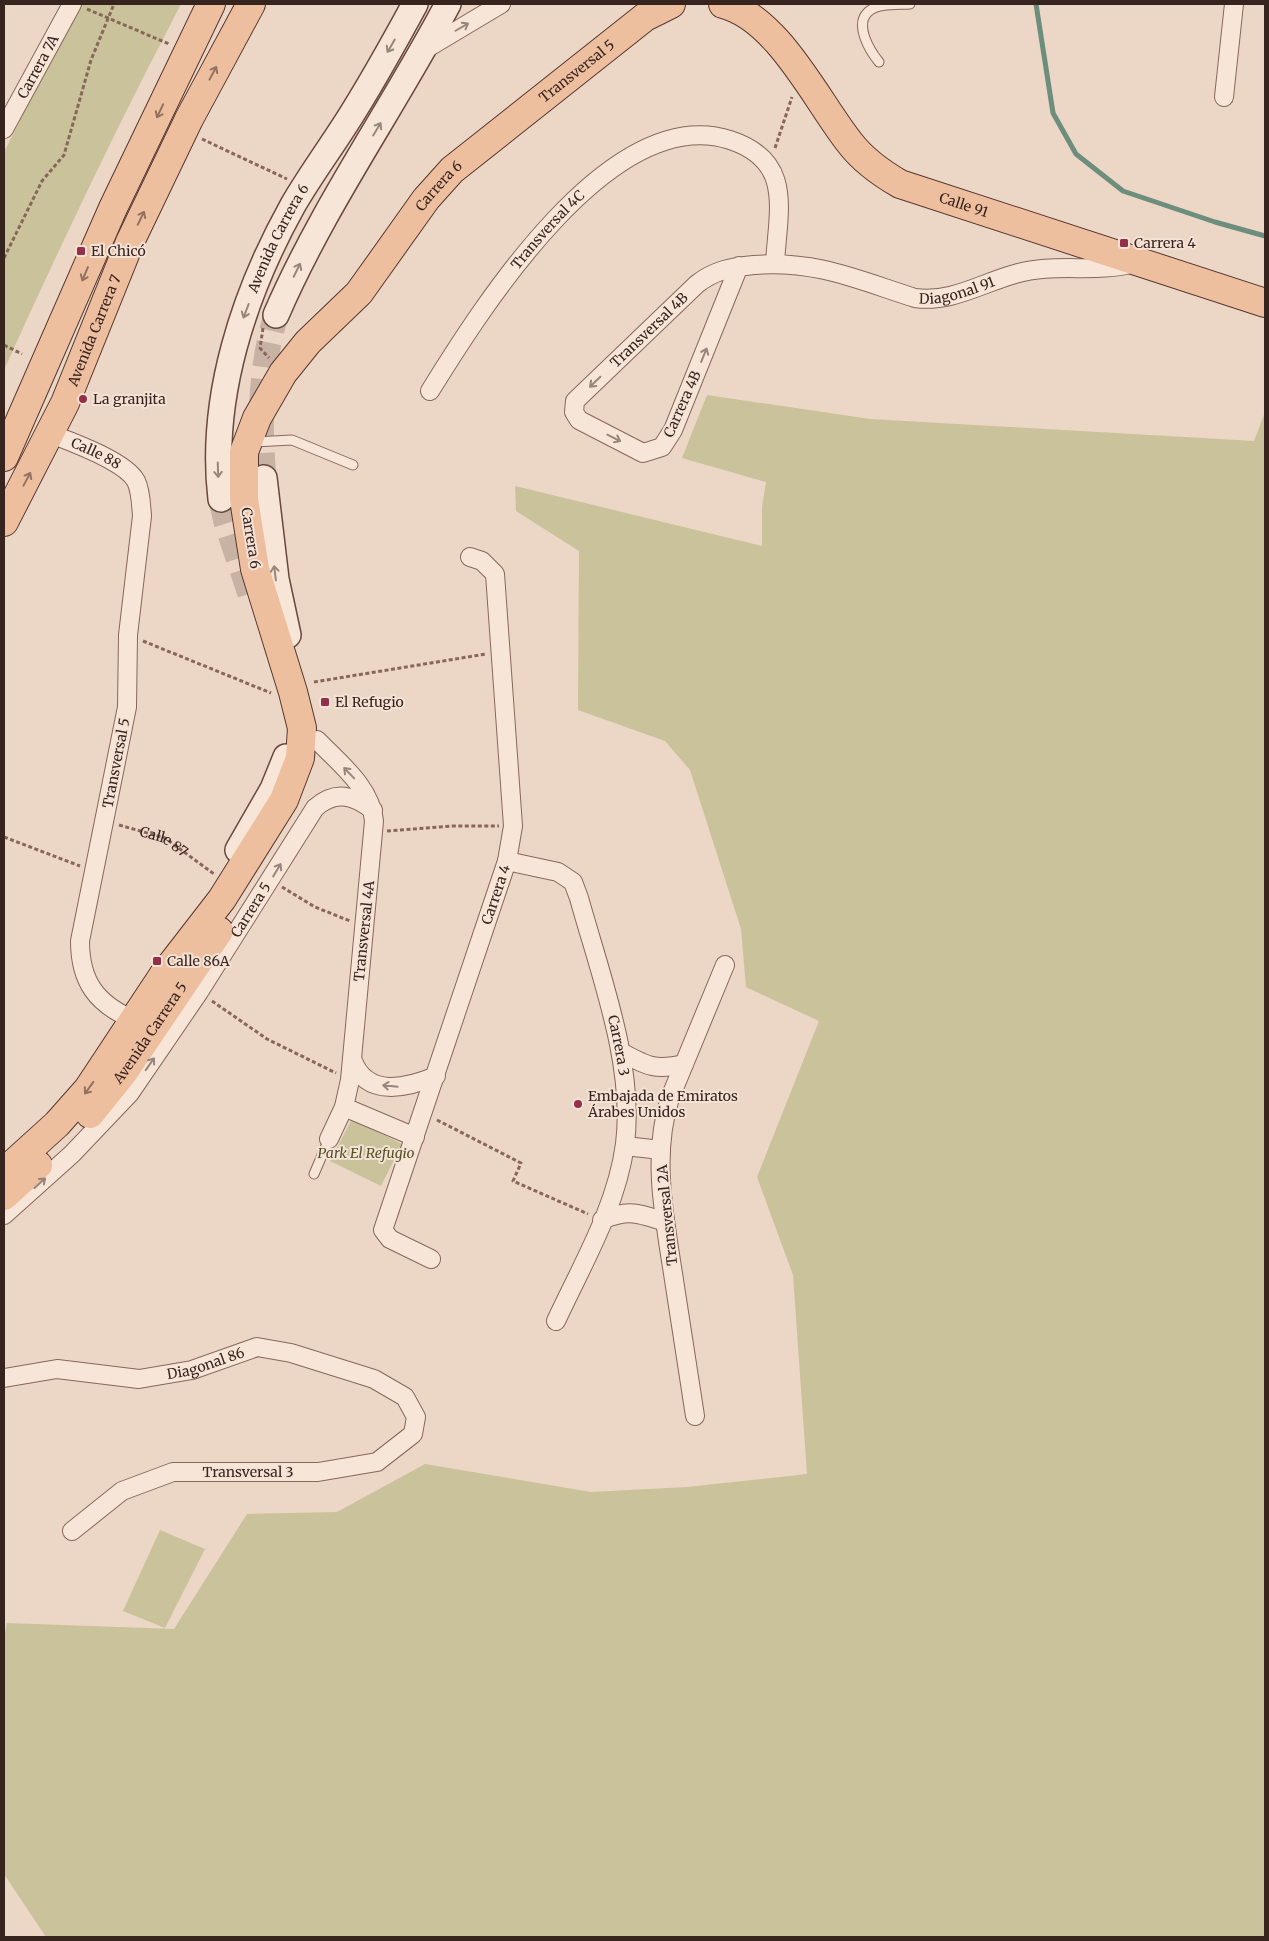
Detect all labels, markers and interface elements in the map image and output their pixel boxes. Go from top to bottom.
one-way arrow [455,21,469,31]
street label: Carrera 7A [13,32,63,102]
street label: Transversal 5 [535,36,618,106]
one-way arrow [386,39,396,53]
one-way arrow [208,65,218,80]
one-way arrow [154,103,164,118]
one-way arrow [373,123,383,137]
street label: Carrera 6 [411,157,466,215]
street label: Avenida Carrera 6 [243,181,313,296]
street label: Transversal 4C [507,186,588,273]
street label: Calle 91 [937,188,991,221]
one-way arrow [137,211,146,226]
place label: Carrera 4 [1134,234,1196,252]
marker: Carrera 4 [1118,237,1130,249]
place label: El Chicó [91,242,146,260]
marker: El Chicó [75,245,87,257]
one-way arrow [292,263,302,278]
one-way arrow [79,266,89,281]
street label: Avenida Carrera 7 [63,272,125,390]
street label: Diagonal 91 [919,273,997,308]
street label: Transversal 4B [606,289,692,371]
one-way arrow [241,303,250,318]
one-way arrow [699,348,709,363]
street label: Carrera 4B [659,368,705,440]
one-way arrow [588,376,601,388]
place label: La granjita [93,390,166,408]
marker: La granjita [77,393,89,405]
one-way arrow [606,433,621,443]
street label: Calle 88 [68,434,124,473]
one-way arrow [214,462,223,478]
one-way arrow [23,472,32,487]
street label: Carrera 6 [237,506,265,570]
one-way arrow [270,565,280,581]
place label: El Refugio [335,693,404,711]
marker: El Refugio [319,696,331,708]
street label: Transversal 5 [98,716,134,810]
one-way arrow [343,767,355,779]
street label: Calle 87 [138,822,192,861]
street label: Carrera 4 [477,862,514,927]
one-way arrow [273,863,283,877]
street label: Carrera 5 [227,879,275,941]
street label: Transversal 4A [350,880,378,982]
place label: Calle 86A [167,952,230,970]
marker: Calle 86A [151,955,163,967]
street label: Avenida Carrera 5 [108,979,191,1088]
street label: Carrera 3 [604,1013,633,1077]
one-way arrow [145,1057,155,1071]
one-way arrow [83,1081,94,1094]
one-way arrow [382,1081,398,1091]
place label: Embajada de Emiratos Árabes Unidos [587,1087,738,1121]
marker: Embajada de Emiratos Árabes Unidos [572,1098,584,1110]
park label: Park El Refugio [318,1144,414,1162]
street label: Transversal 2A [653,1164,681,1266]
one-way arrow [34,1177,47,1189]
street label: Diagonal 86 [166,1343,247,1383]
street label: Transversal 3 [202,1463,294,1481]

